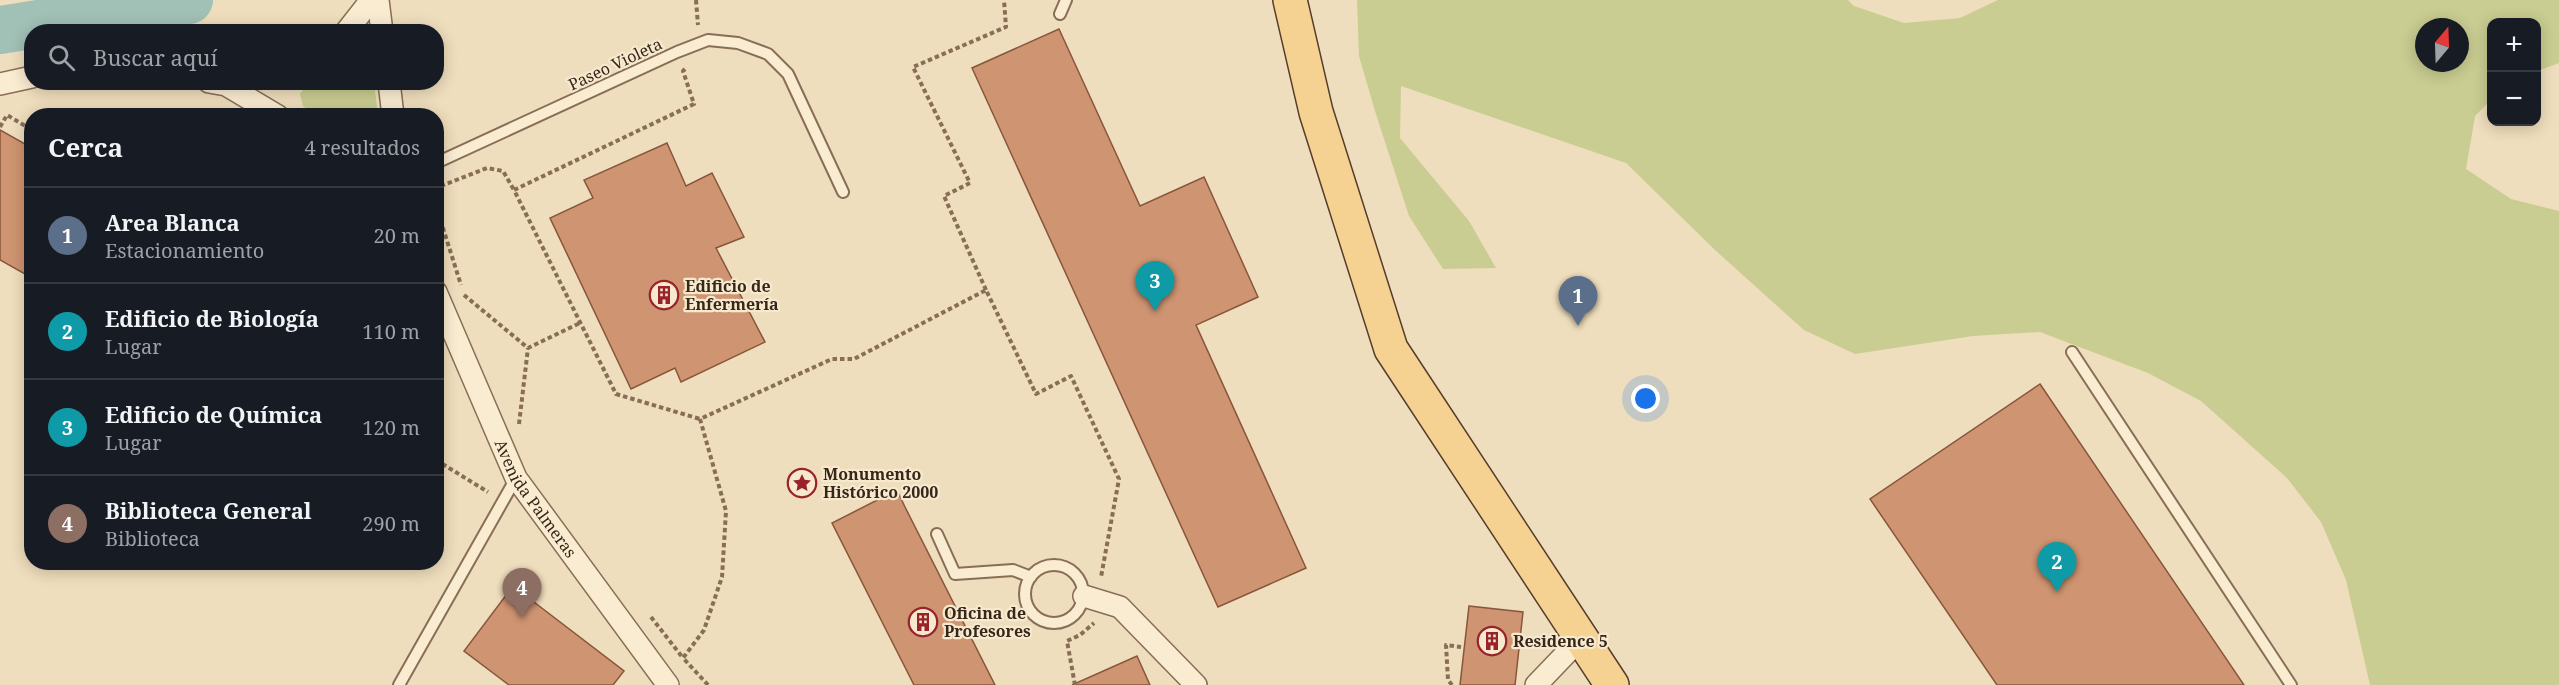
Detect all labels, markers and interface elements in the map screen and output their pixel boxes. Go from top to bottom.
north arrow [2415,18,2469,72]
map controls [2487,18,2541,126]
button: + [2487,18,2541,72]
search box [24,24,444,90]
street label: Paseo Violeta [565,33,665,95]
icon: search [45,41,78,74]
text: Buscar aquí [93,42,217,72]
button: − [2487,72,2541,126]
text: Cerca [48,129,123,165]
text: 4 resultados [304,134,420,161]
text: Area Blanca [105,207,240,237]
text: 1 [62,222,73,249]
text: 20 m [374,222,420,249]
text: Estacionamiento [105,237,264,264]
pin: 3 [1136,262,1174,311]
place label: Edificio de Enfermería [685,275,779,315]
pin: 1 [1558,276,1598,326]
building icon: Edificio de Enfermería [648,279,680,311]
text: Edificio de Biología [105,303,319,333]
text: 2 [62,318,73,345]
text: 110 m [362,318,420,345]
text: Lugar [105,333,162,360]
your location [1631,384,1660,413]
text: Edificio de Química [105,399,322,429]
text: 3 [62,414,73,441]
text: 120 m [362,414,420,441]
text: Lugar [105,429,162,456]
street label: Avenida Palmeras [490,436,582,562]
place label: Monumento Histórico 2000 [823,463,938,503]
place icon: Monumento Histórico 2000 [786,467,818,499]
text: Biblioteca General [105,495,312,525]
text: 4 [62,510,73,537]
text: 290 m [362,510,420,537]
text: Biblioteca [105,525,200,552]
pin: 2 [2038,542,2076,592]
pin: 4 [502,568,542,618]
place label: Oficina de Profesores [944,602,1031,642]
building icon: Oficina de Profesores [907,606,939,638]
building icon: Residence 5 [1476,625,1508,657]
place label: Residence 5 [1513,630,1608,652]

